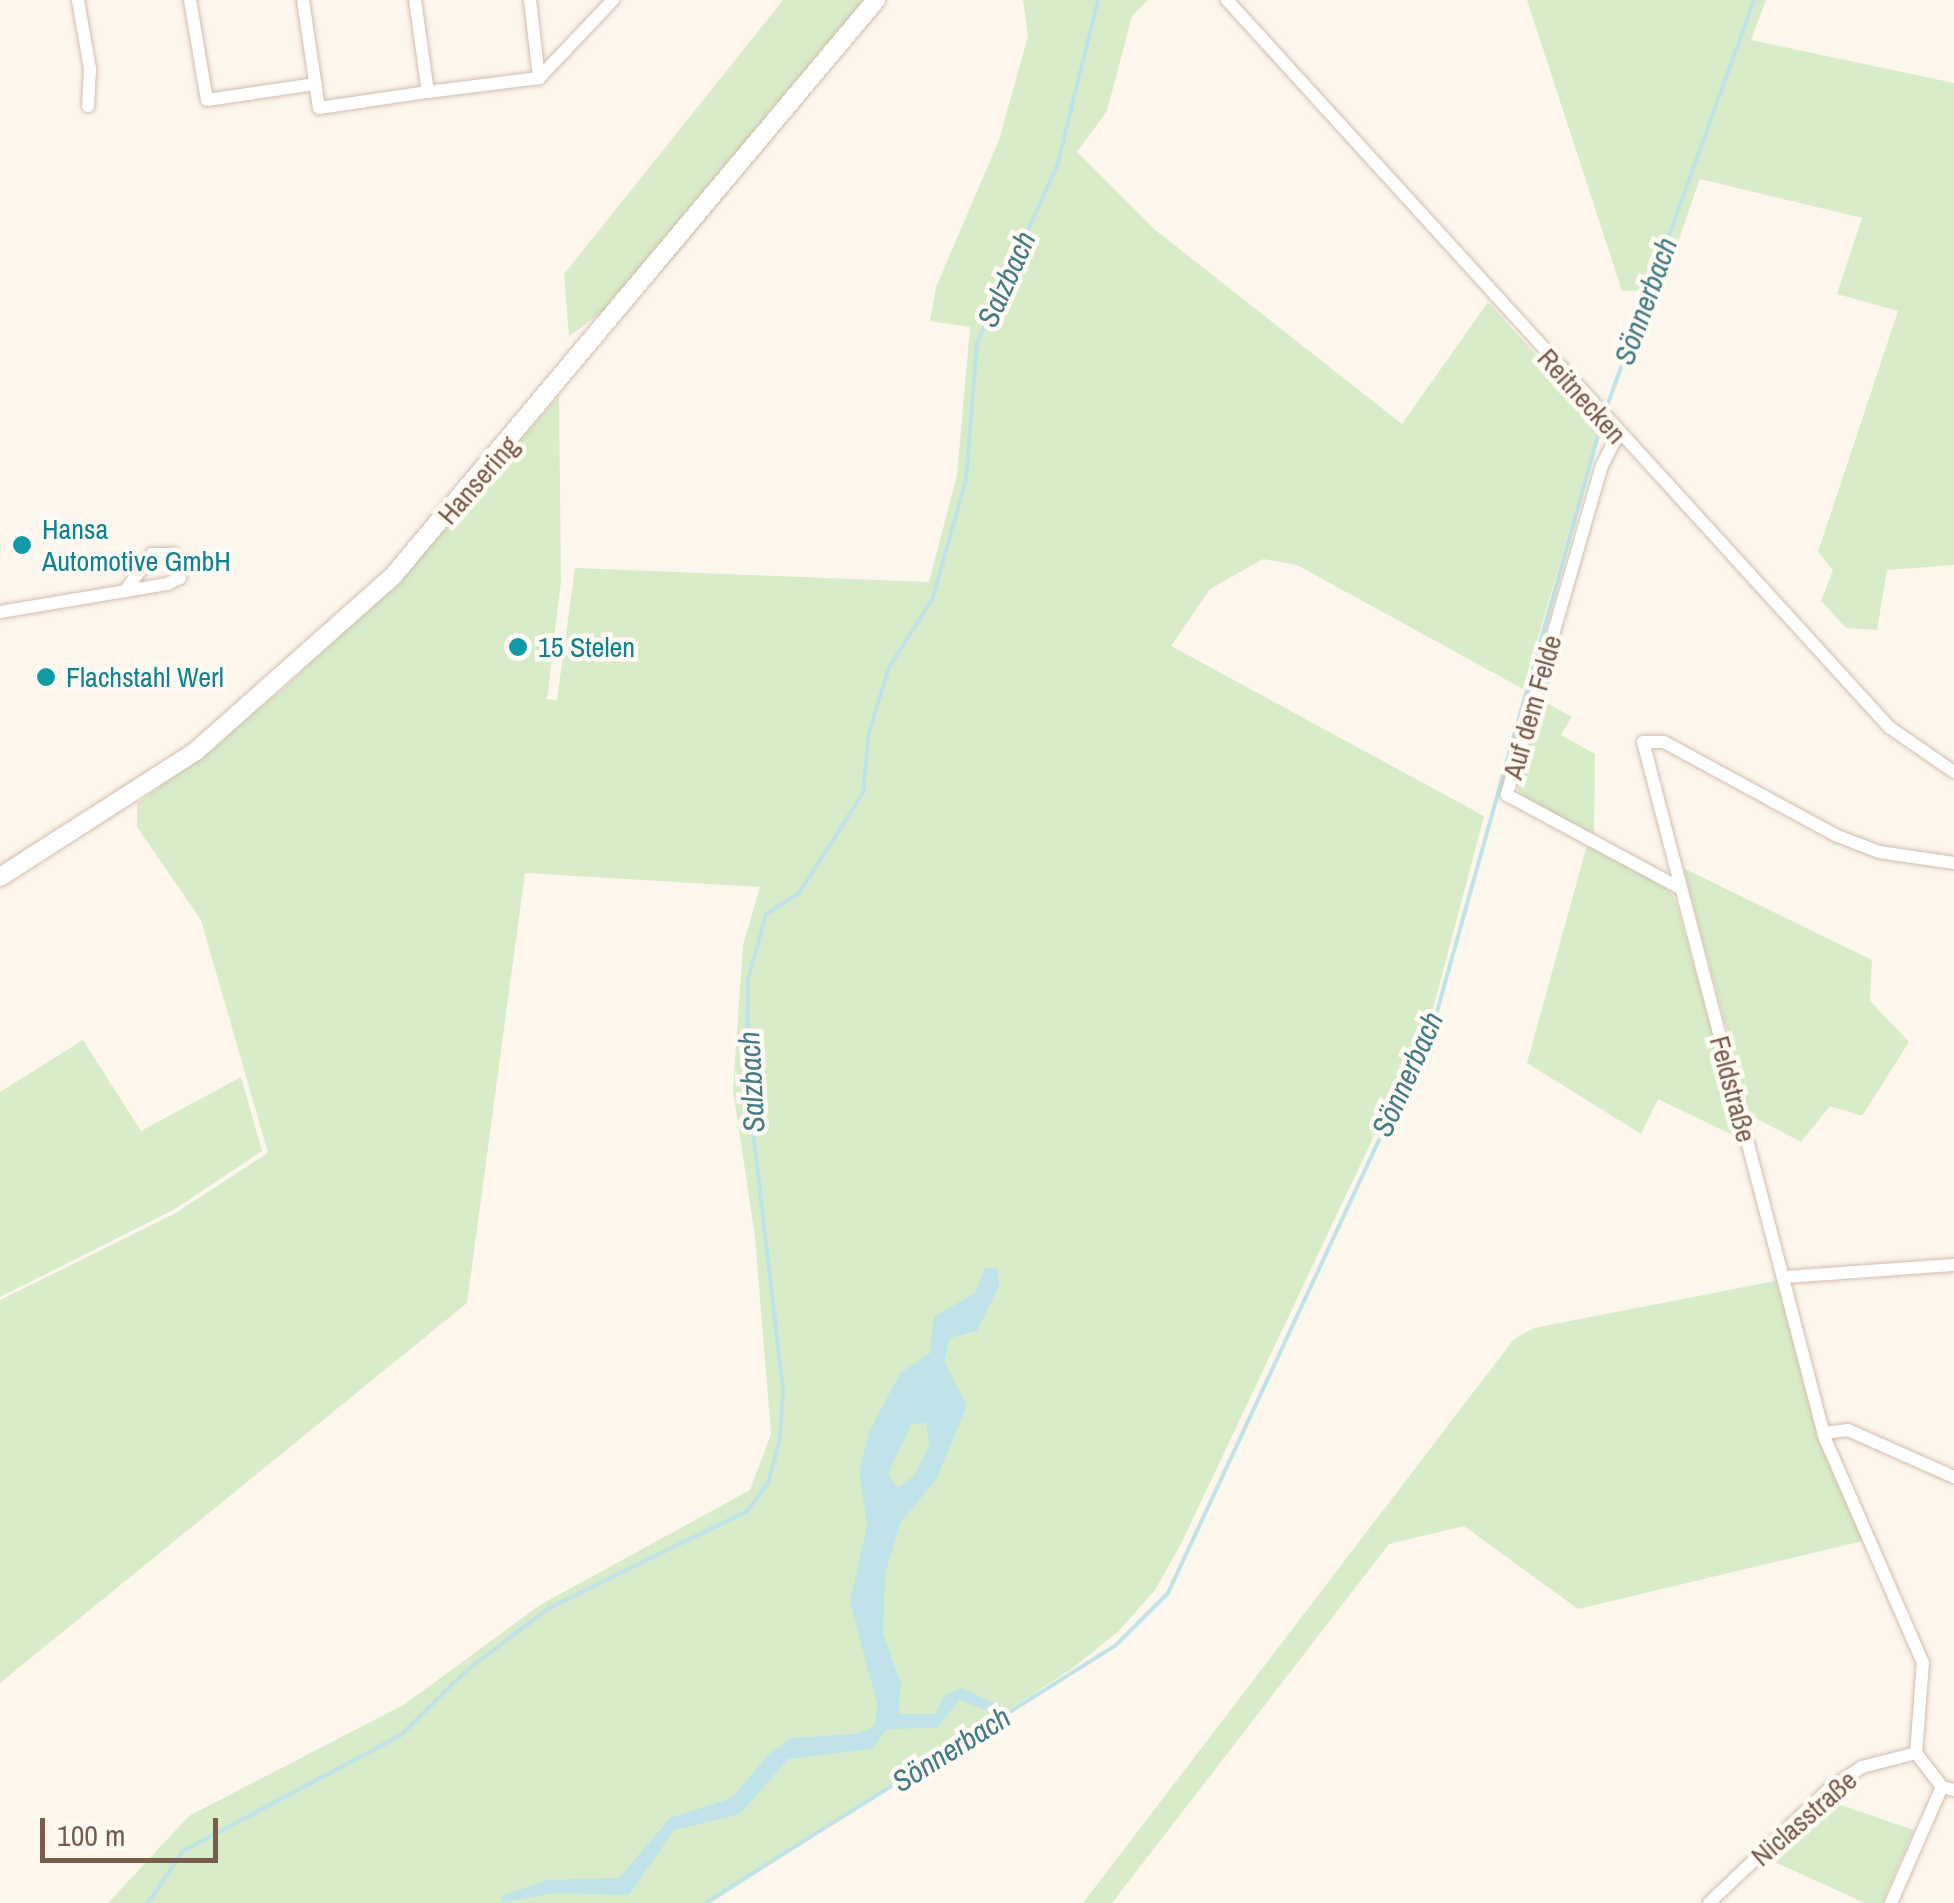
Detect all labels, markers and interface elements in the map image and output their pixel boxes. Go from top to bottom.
water label: Salzbach [969,225,1043,333]
water label: Sönnerbach [1605,233,1685,369]
street label: Reitnecken [1531,342,1633,450]
street label: Hansering [431,429,525,531]
place label: Hansa Automotive GmbH [42,512,231,578]
marker: Hansa Automotive GmbH [11,534,33,556]
place label: 15 Stelen [538,630,635,664]
street label: Auf dem Felde [1495,631,1569,783]
marker: 15 Stelen [507,636,529,658]
place label: Flachstahl Werl [66,660,224,694]
marker: Flachstahl Werl [35,666,57,688]
water label: Sönnerbach [1364,1006,1450,1142]
water label: Salzbach [730,1031,772,1133]
street label: Feldstraße [1703,1032,1763,1146]
water label: Sönnerbach [885,1699,1017,1799]
street label: Niclasstraße [1744,1763,1864,1873]
scale bar [45,1798,222,1860]
text: 100 m [57,1815,125,1855]

